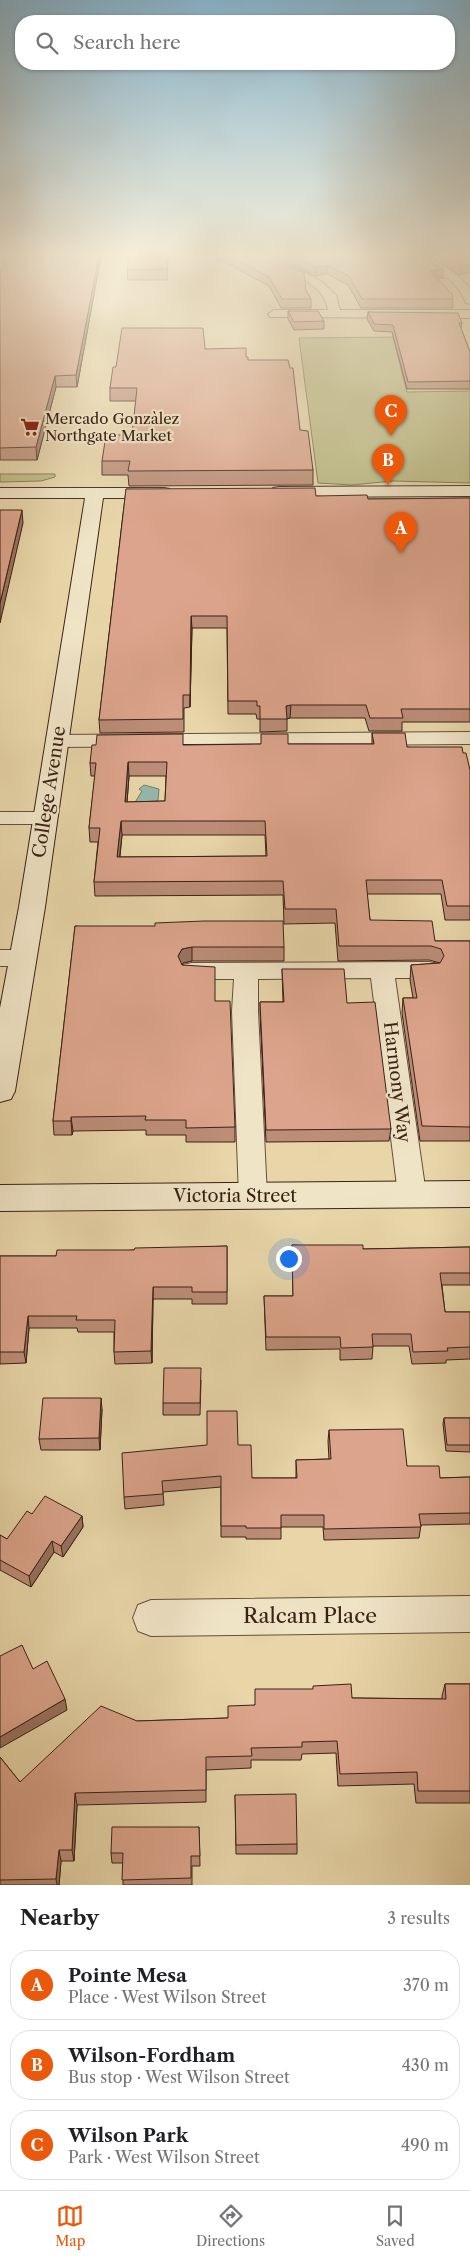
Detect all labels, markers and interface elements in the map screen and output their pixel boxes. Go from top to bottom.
search box [15,15,455,70]
icon: search [33,29,61,57]
text: Search here [73,31,181,54]
pin: C [375,395,407,436]
place label: Mercado Gonzàlez Northgate Market [45,409,180,445]
supermarket icon: Mercado Gonzàlez Northgate Market [19,416,41,438]
pin: B [372,444,404,485]
pin: A [385,512,417,553]
street label: College Avenue [28,724,70,860]
street label: Harmony Way [379,1020,415,1145]
street label: Victoria Street [172,1185,297,1207]
your location [276,1246,302,1272]
street label: Ralcam Place [243,1603,377,1628]
text: Nearby [20,1905,99,1930]
text: 3 results [387,1908,450,1928]
text: Pointe Mesa [68,1964,187,1987]
text: A [31,1975,43,1995]
text: 370 m [403,1975,449,1995]
text: Place · West Wilson Street [68,1987,266,2007]
text: Wilson-Fordham [68,2044,235,2067]
text: B [31,2055,43,2075]
text: 430 m [402,2055,449,2075]
text: Bus stop · West Wilson Street [68,2067,290,2087]
text: Wilson Park [68,2124,188,2147]
text: C [31,2135,43,2155]
text: 490 m [401,2135,449,2155]
text: Park · West Wilson Street [68,2147,260,2167]
tab: Map [55,2202,85,2250]
tab: Directions [196,2202,265,2250]
tab: Saved [376,2202,415,2250]

